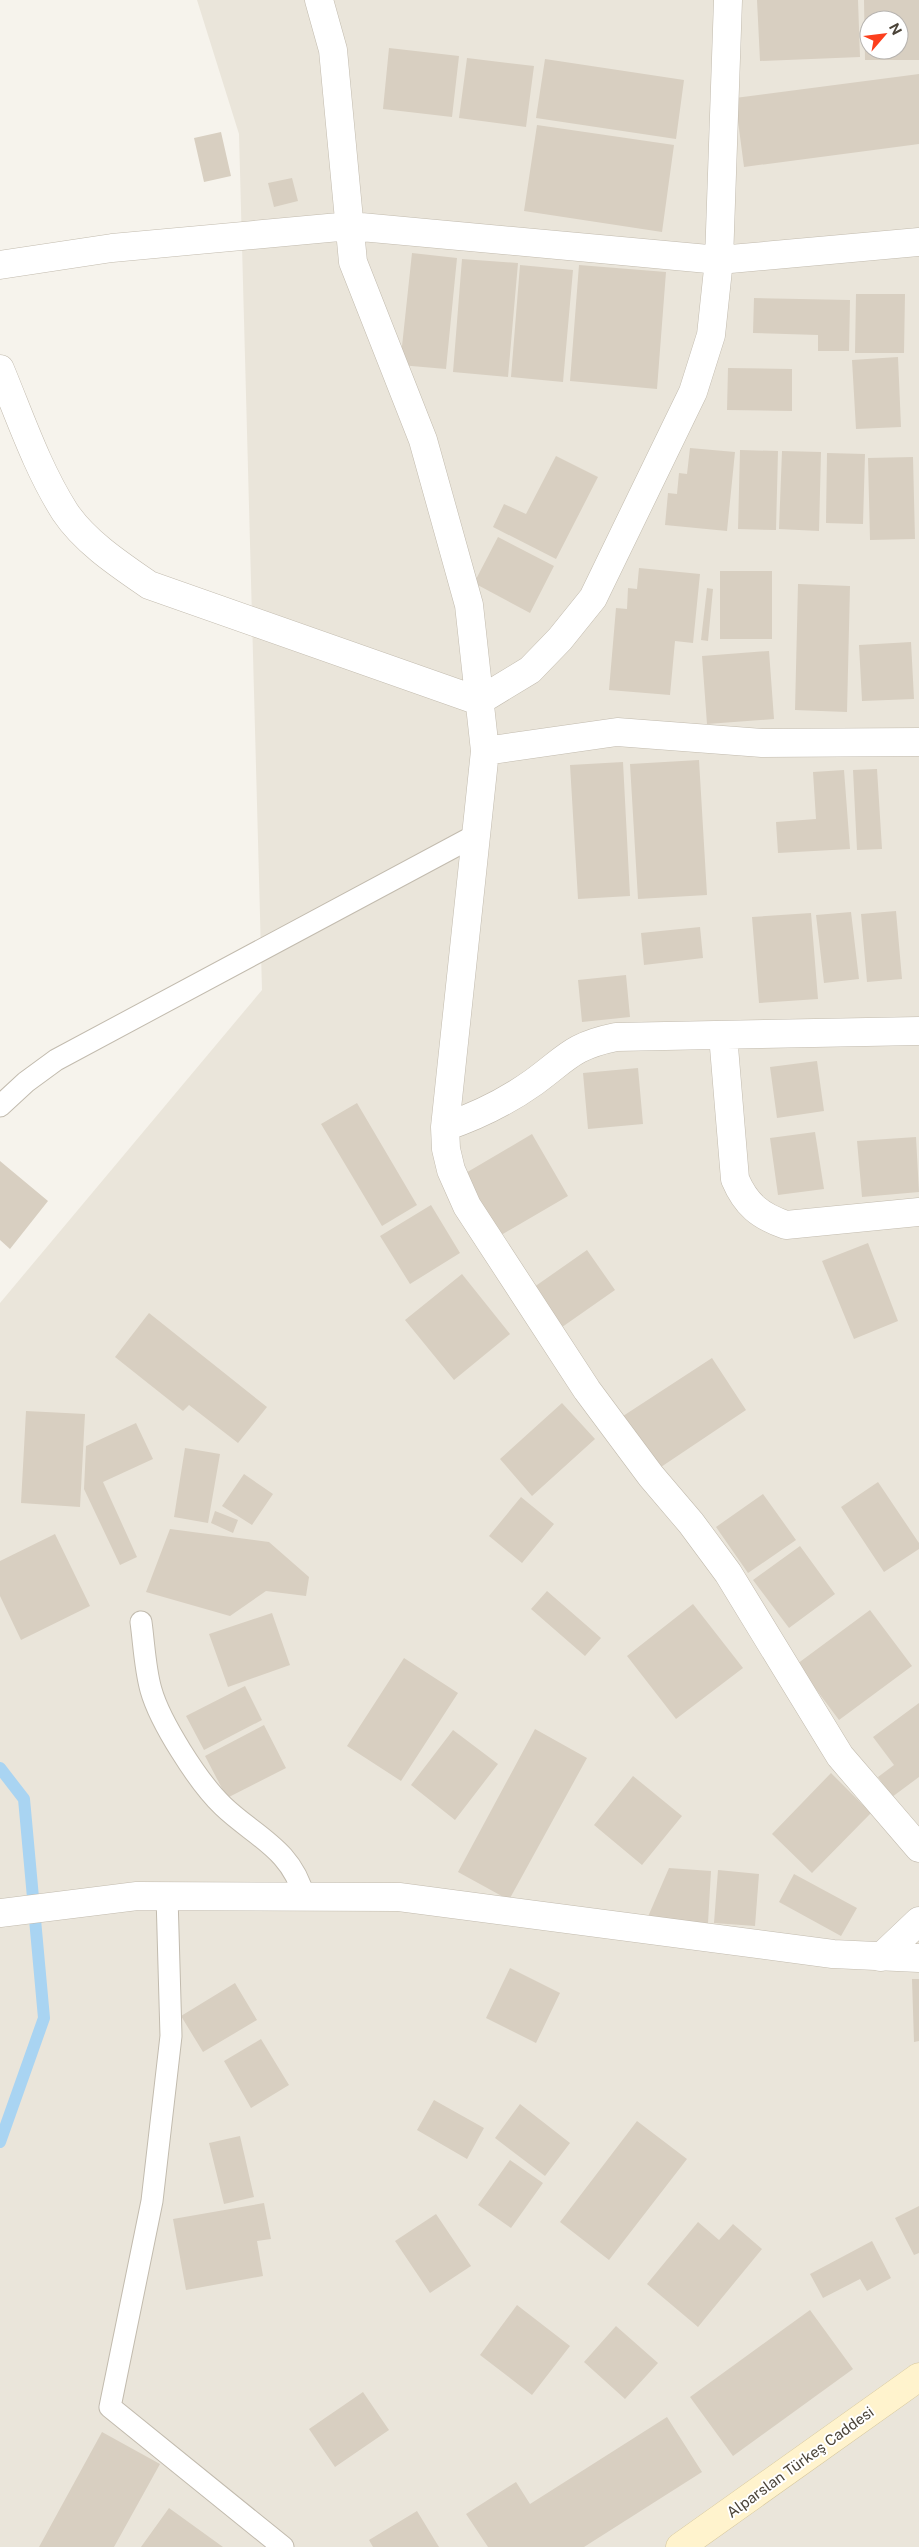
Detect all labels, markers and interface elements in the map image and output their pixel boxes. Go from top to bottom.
north arrow [859,10,909,60]
text: N [886,20,905,37]
street label: Alparslan Türkeş Caddesi [723,2403,877,2521]

